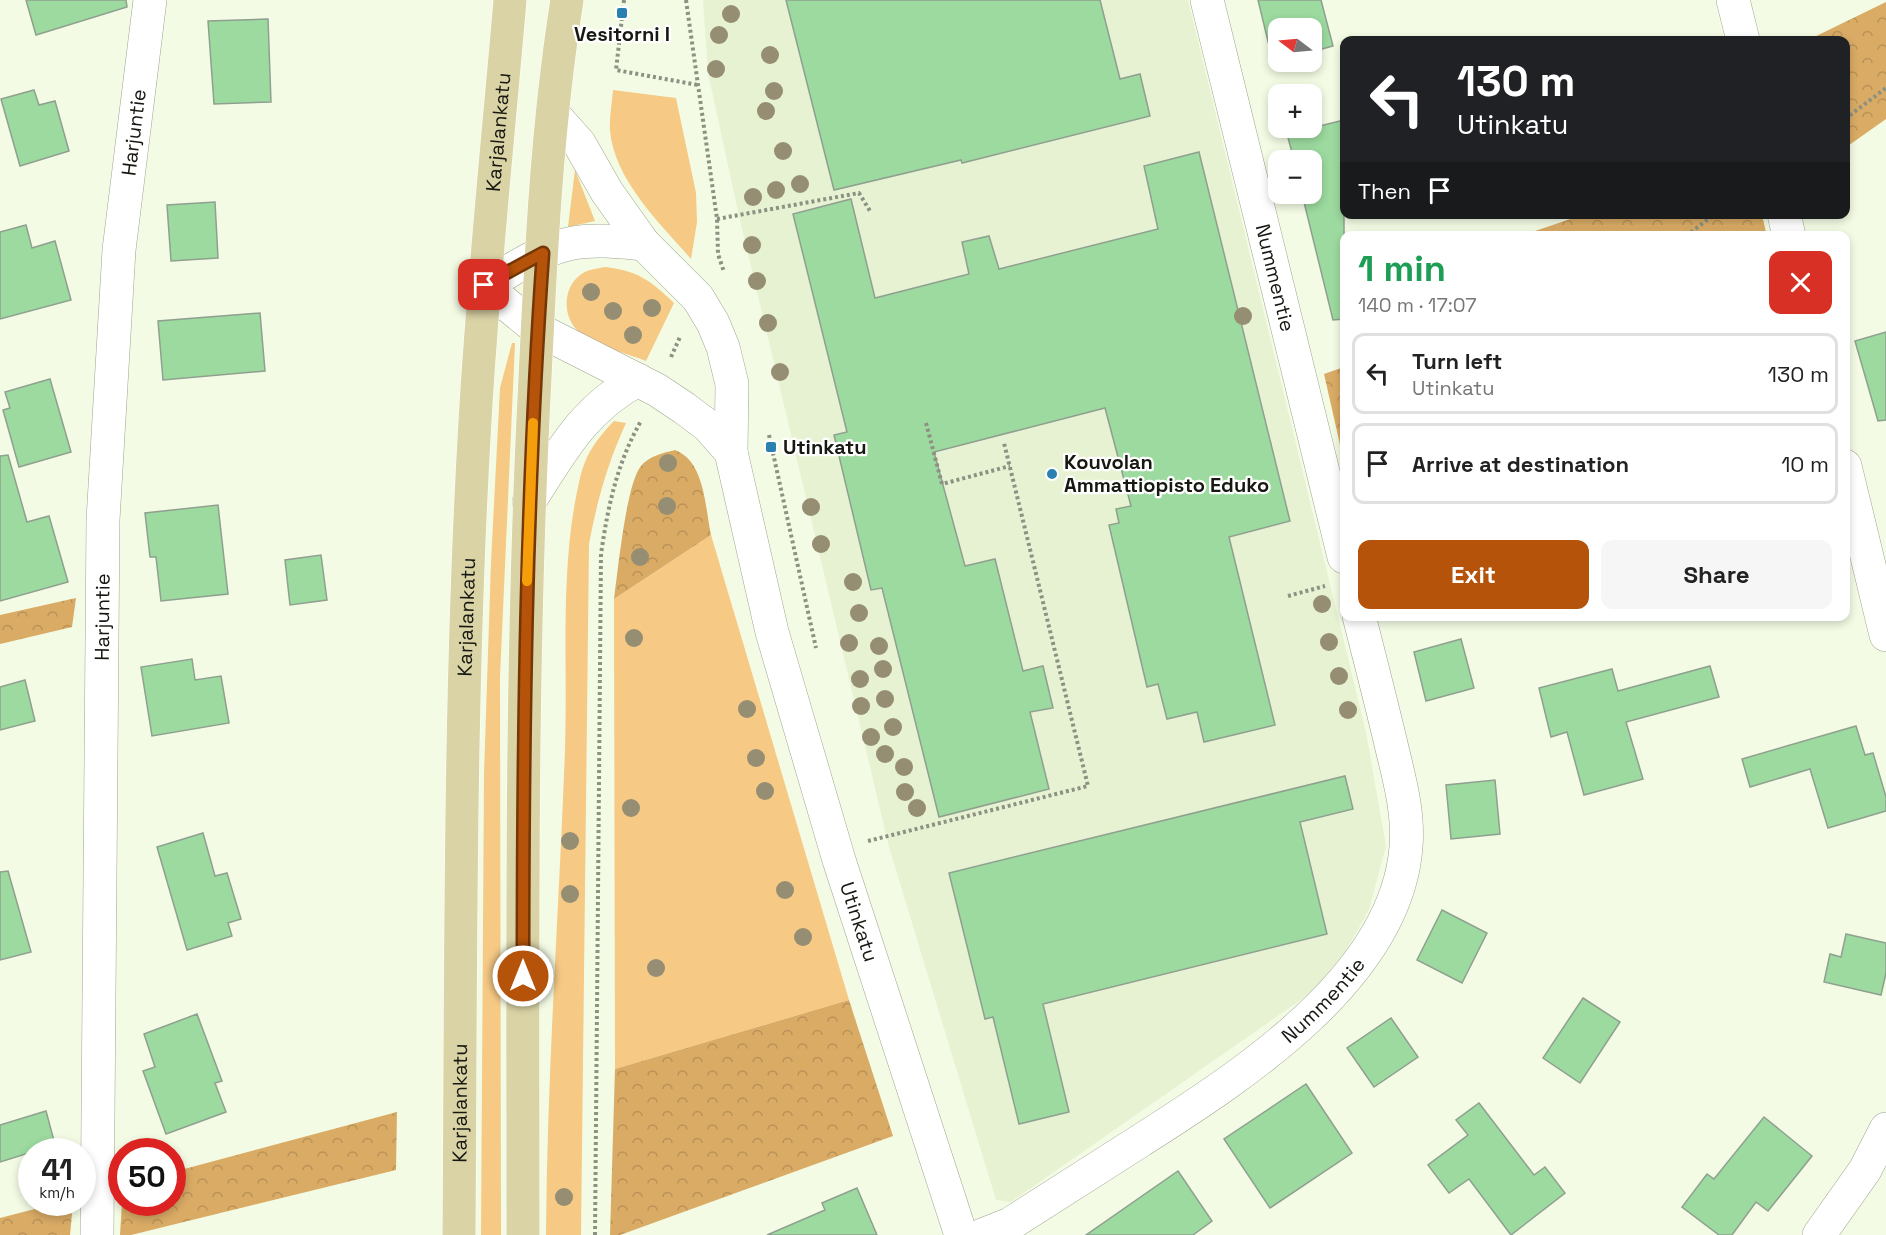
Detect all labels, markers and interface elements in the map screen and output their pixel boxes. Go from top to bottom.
marker: Vesitorni I [615,6,629,20]
north arrow [1268,18,1322,72]
map controls [1268,18,1322,204]
place label: Vesitorni I [574,21,670,47]
text: 130 m [1457,55,1575,108]
icon: left [1358,60,1436,138]
street label: Karjalankatu [480,72,516,193]
button: + [1268,84,1322,138]
street label: Harjuntie [115,87,152,177]
text: Utinkatu [1457,107,1568,142]
button: − [1268,150,1322,204]
icon: arrive [1423,174,1456,207]
text: Then [1358,177,1411,205]
street label: Nummentie [1250,221,1301,334]
text: 1 min [1358,246,1446,292]
button: close [1769,251,1832,314]
pin [458,259,509,310]
icon: arrive [467,268,500,301]
text: 140 m · 17:07 [1358,292,1476,318]
text: Turn left [1412,347,1502,375]
icon: left [1361,357,1394,390]
text: 130 m [1768,360,1829,388]
text: Utinkatu [1412,375,1495,401]
place label: Utinkatu [783,434,867,460]
marker: Utinkatu [764,440,778,454]
icon: arrive [1361,447,1394,480]
place label: Kouvolan Ammattiopisto Eduko [1064,449,1269,498]
text: Arrive at destination [1412,450,1629,478]
text: 10 m [1781,450,1829,478]
marker: Kouvolan Ammattiopisto Eduko [1045,467,1059,481]
button: Exit [1358,540,1589,609]
button: Share [1601,540,1832,609]
street label: Karjalankatu [452,557,481,677]
street label: Harjuntie [89,573,116,661]
street label: Utinkatu [834,878,884,965]
position arrow [491,944,555,1008]
street label: Nummentie [1276,952,1371,1049]
street label: Karjalankatu [446,1043,473,1163]
speed limit sign: 50 [108,1138,186,1216]
text: 41 [41,1150,73,1189]
text: km/h [39,1183,75,1202]

